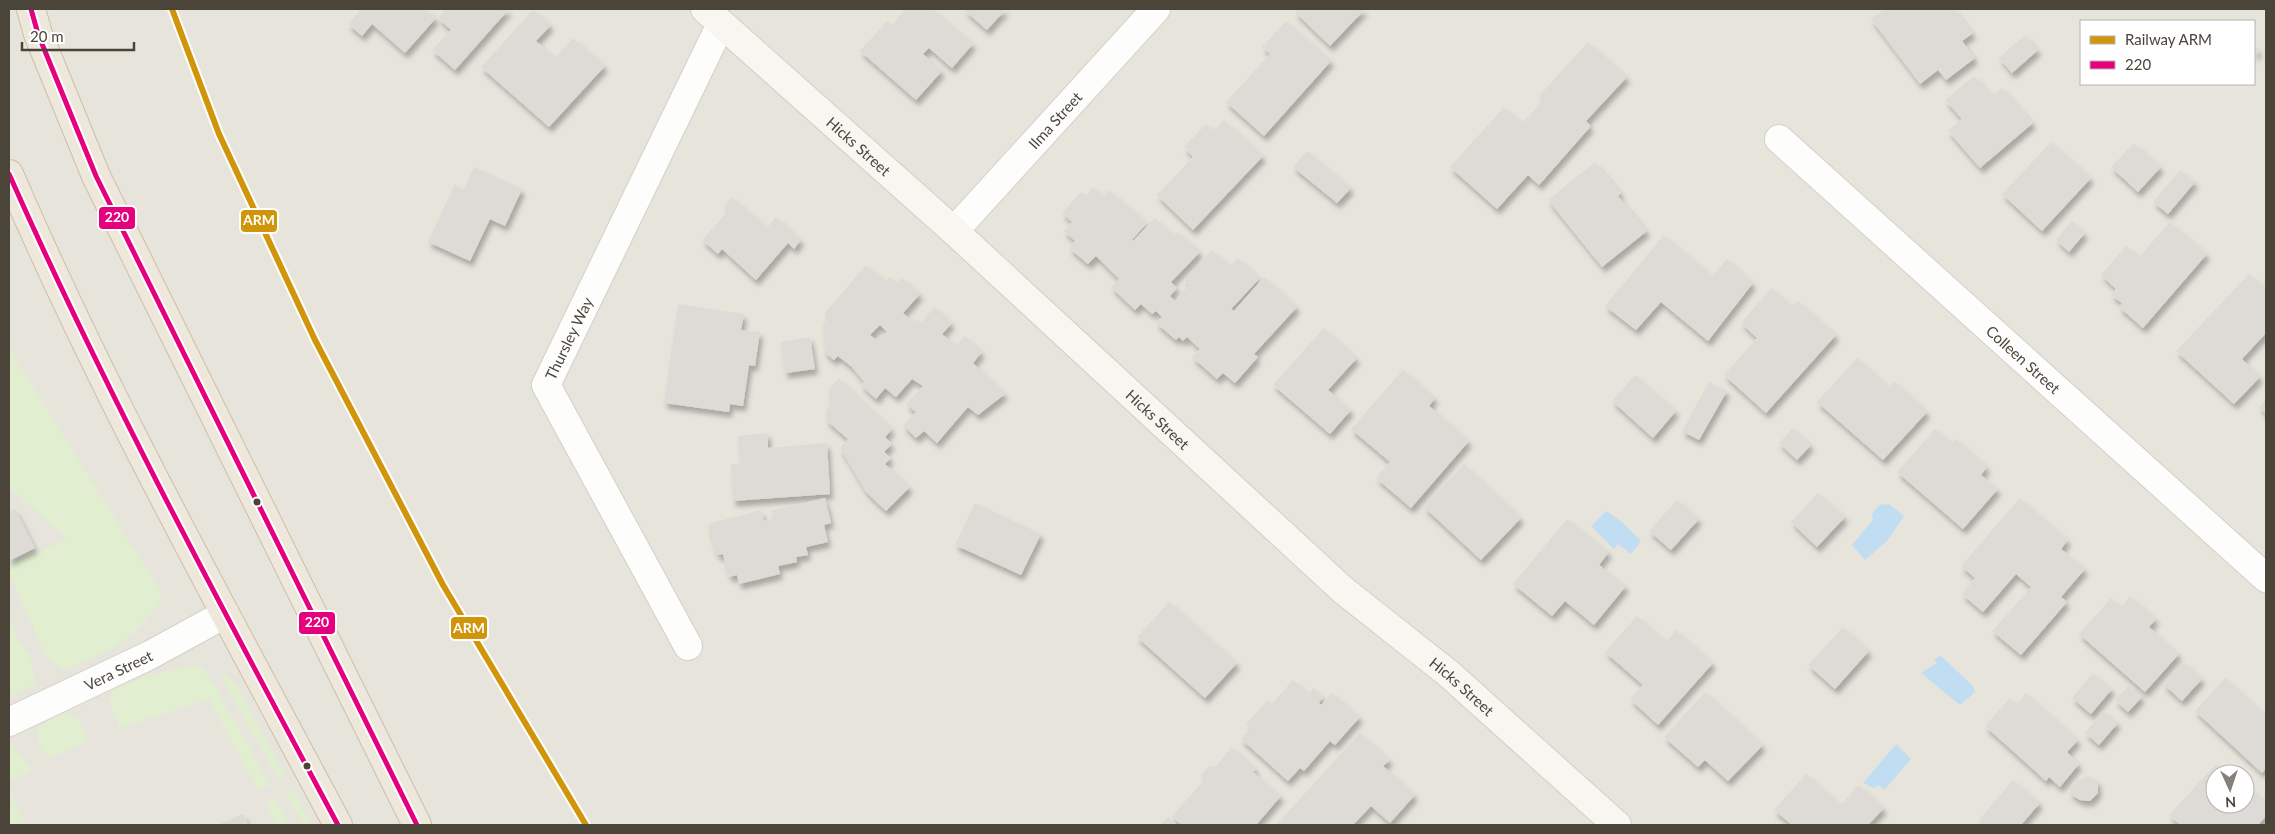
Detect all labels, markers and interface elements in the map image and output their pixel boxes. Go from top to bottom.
scale bar [22,20,135,52]
legend [2080,20,2255,85]
text: 20 m [30,27,64,45]
text: Railway ARM [2125,30,2212,48]
text: 220 [2125,55,2151,73]
street label: Ilma Street [1024,87,1086,152]
street label: Hicks Street [823,113,895,180]
line badge: 220 [98,206,136,230]
text: 220 [105,208,129,225]
line badge: ARM [240,209,278,233]
text: ARM [242,211,275,228]
street label: Thursley Way [541,294,596,382]
street label: Colleen Street [1983,321,2064,398]
street label: Hicks Street [1122,386,1194,453]
unlabelled marker [252,497,262,507]
line badge: 220 [298,611,336,635]
text: 220 [305,613,329,630]
line badge: ARM [450,616,488,640]
text: ARM [452,619,485,636]
street label: Vera Street [81,646,156,694]
street label: Hicks Street [1426,653,1498,720]
unlabelled marker [302,761,312,771]
north arrow [2205,764,2255,814]
text: N [2225,794,2237,811]

